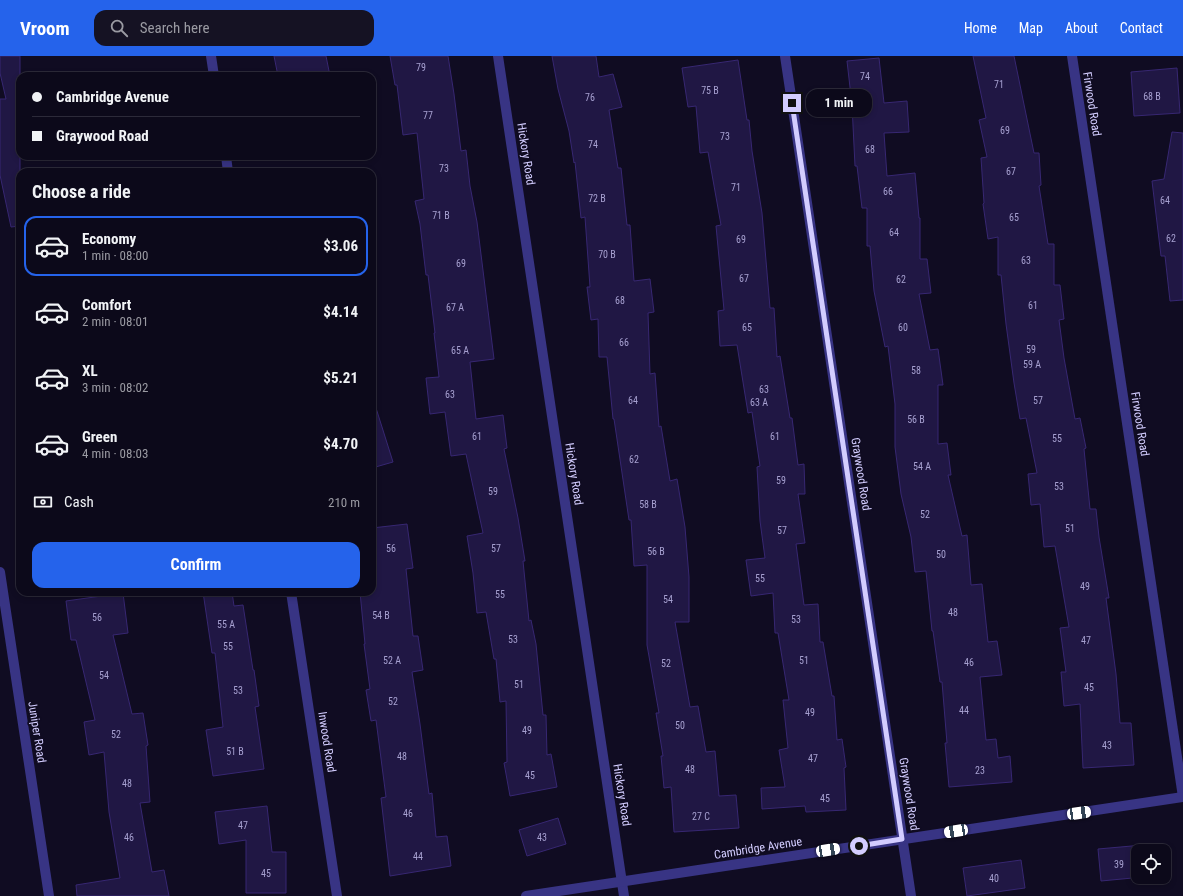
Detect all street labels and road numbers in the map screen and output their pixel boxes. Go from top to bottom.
street label: Firwood Road [1080,71,1104,137]
street label: Hickory Road [514,122,538,186]
street label: Firwood Road [1128,391,1152,457]
street label: Graywood Road [848,436,874,512]
street label: Hickory Road [562,442,586,506]
street label: Juniper Road [25,700,49,764]
street label: Inwood Road [315,711,339,773]
street label: Graywood Road [896,756,922,832]
street label: Hickory Road [610,763,634,827]
street label: Cambridge Avenue [713,834,803,862]

